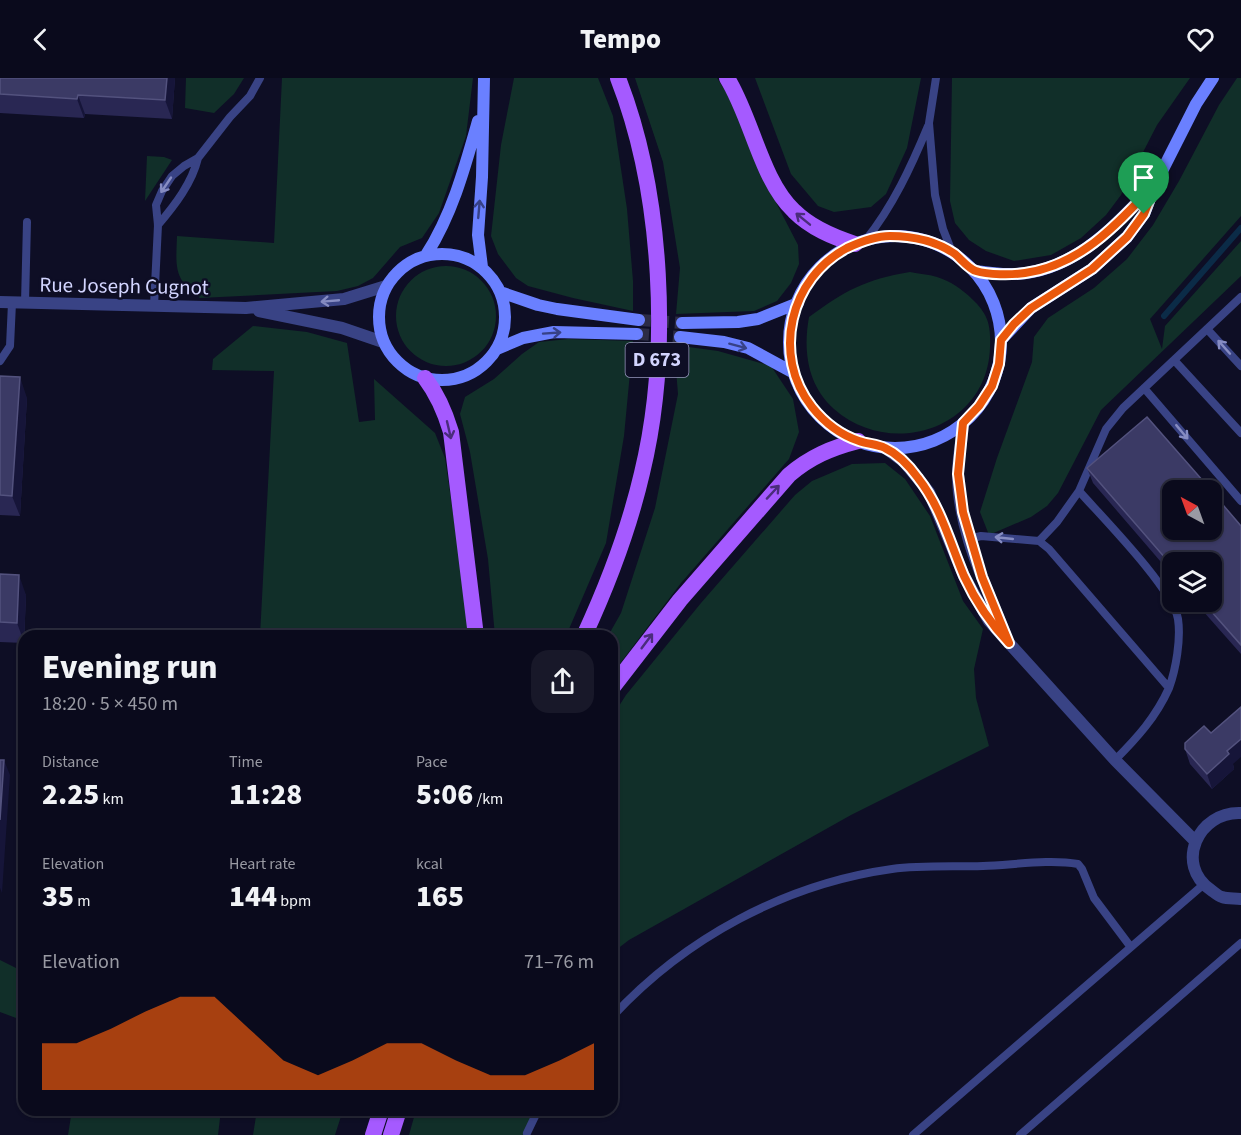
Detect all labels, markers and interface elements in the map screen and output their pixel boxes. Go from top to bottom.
text: Tempo [580,20,661,59]
icon: back [24,23,57,56]
icon: heart [1184,23,1217,56]
pin [1118,152,1169,214]
icon: arrive [1127,161,1160,194]
one-way arrow [160,176,172,193]
one-way arrow [474,199,485,219]
one-way arrow [795,212,811,225]
street label: Rue Joseph Cugnot [39,270,209,302]
one-way arrow [321,296,341,307]
one-way arrow [542,327,562,338]
one-way arrow [728,340,747,352]
one-way arrow [1217,340,1231,355]
road number: D 673 [626,343,688,377]
one-way arrow [444,420,456,439]
one-way arrow [1175,424,1189,439]
north arrow [1162,480,1222,540]
map controls [1162,480,1222,612]
one-way arrow [766,485,780,500]
one-way arrow [994,532,1014,543]
button: layers [1162,552,1222,612]
one-way arrow [640,634,653,650]
text: Evening run [42,644,218,691]
button: share [531,650,594,713]
text: 18:20 · 5 × 450 m [42,690,178,718]
text: Distance [42,751,99,773]
text: Time [229,751,263,773]
text: Pace [416,751,447,773]
text: 2.25 [42,773,99,816]
text: 11:28 [229,773,302,816]
text: 5:06 [416,773,473,816]
text: km [99,788,124,810]
text: /km [473,788,503,810]
text: Elevation [42,853,104,875]
text: Heart rate [229,853,296,875]
text: kcal [416,853,443,875]
text: 35 [42,875,74,918]
text: 144 [229,875,277,918]
text: 165 [416,875,464,918]
text: m [74,890,91,912]
text: bpm [277,890,311,912]
text: Elevation [42,948,120,976]
text: 71–76 m [524,948,594,976]

